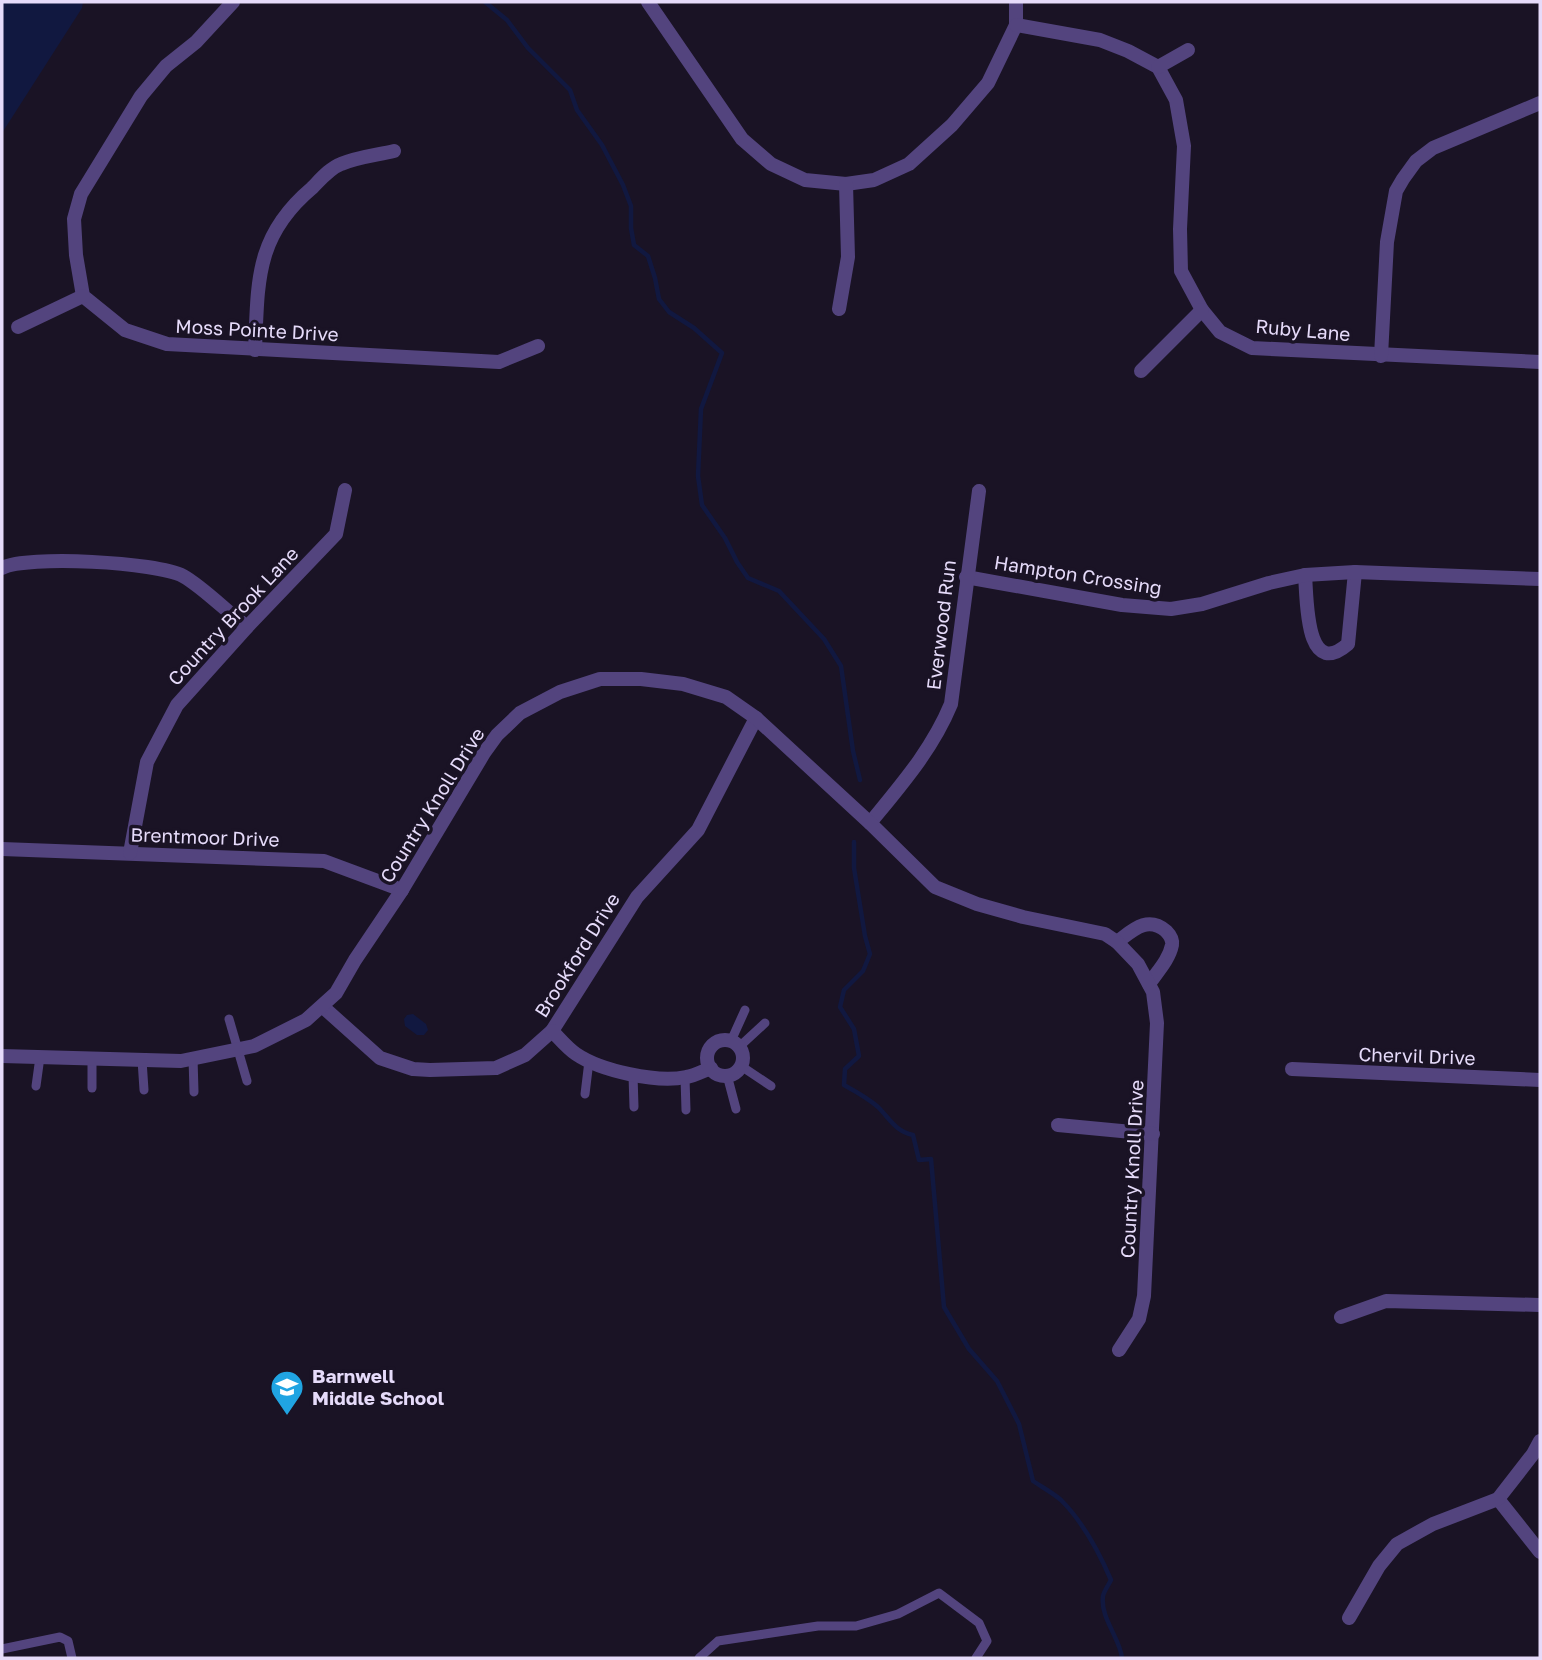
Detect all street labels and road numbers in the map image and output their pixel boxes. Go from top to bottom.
street label: Moss Pointe Drive [175,314,339,345]
street label: Ruby Lane [1255,314,1351,345]
street label: Country Brook Lane [163,542,303,690]
street label: Hampton Crossing [993,550,1163,599]
street label: Everwood Run [921,559,960,691]
street label: Country Knoll Drive [375,723,489,887]
street label: Brentmoor Drive [130,822,280,851]
street label: Brookford Drive [529,888,624,1021]
street label: Chervil Drive [1358,1042,1476,1069]
street label: Country Knoll Drive [1115,1079,1148,1259]

